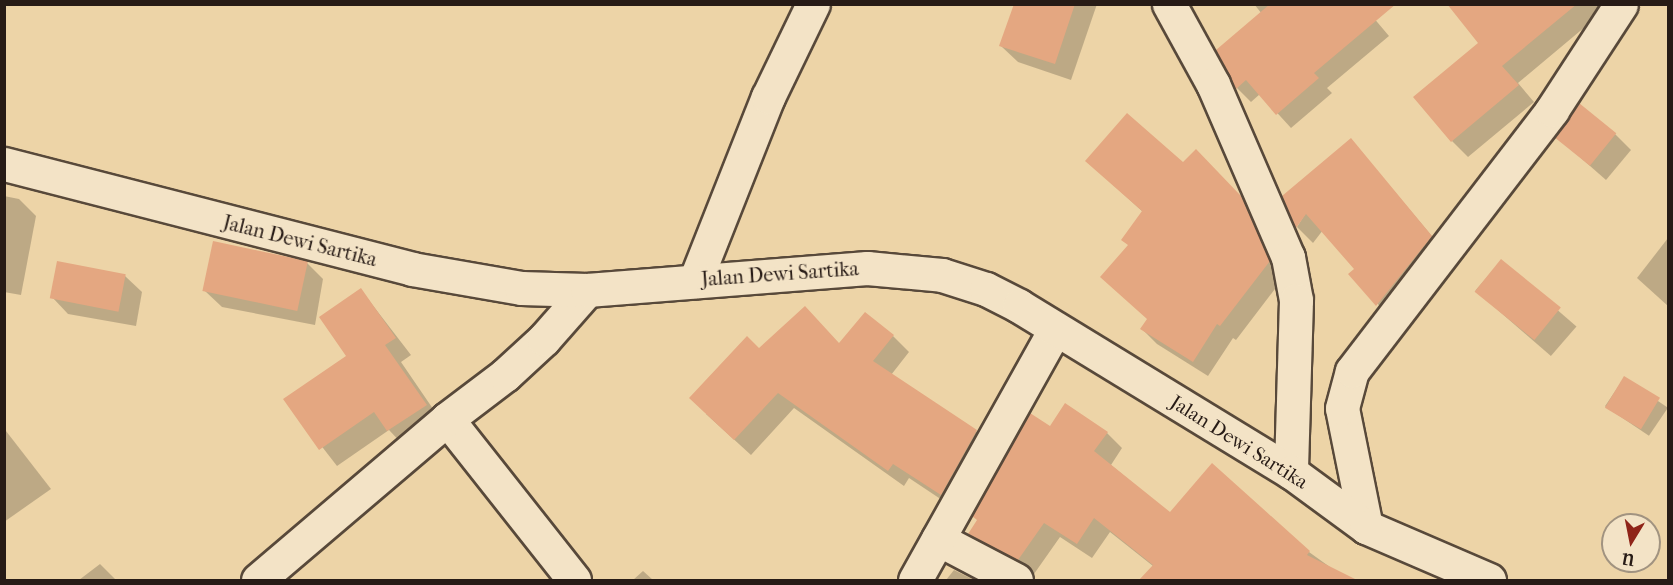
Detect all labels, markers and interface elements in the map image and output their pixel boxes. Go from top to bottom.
street label: Jalan Dewi Sartika [221,210,379,272]
street label: Jalan Dewi Sartika [700,257,860,291]
street label: Jalan Dewi Sartika [1166,390,1312,494]
north arrow [1601,513,1661,573]
text: U [1620,549,1636,570]

